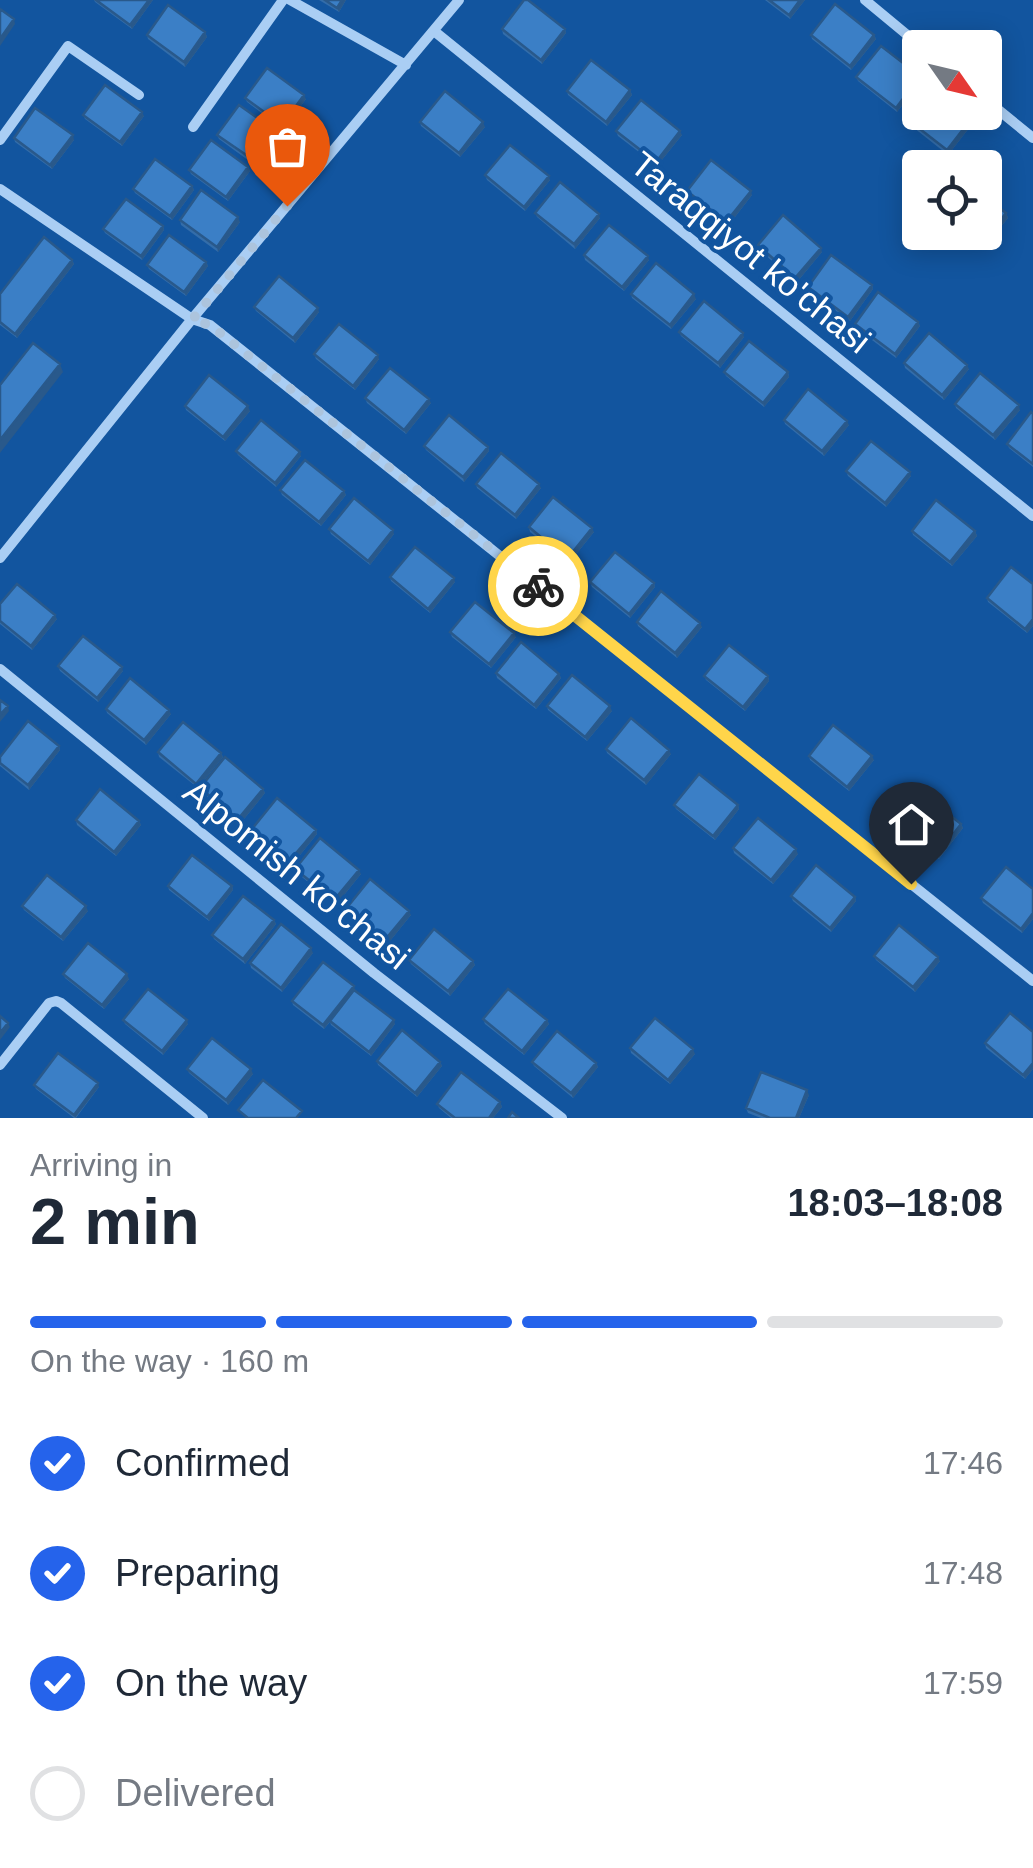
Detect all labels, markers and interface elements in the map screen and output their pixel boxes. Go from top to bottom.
north arrow [902,30,1002,130]
map controls [902,30,1002,250]
pin [245,104,330,207]
icon: bag [260,119,315,174]
street label: Taraqqiyot ko'chasi [623,144,879,360]
button: locate [902,150,1002,250]
courier [488,536,588,636]
icon: bike [511,559,566,614]
street label: Alpomish ko'chasi [176,771,418,977]
pin [869,782,954,885]
icon: home [884,797,939,852]
text: Arriving in [30,1147,172,1183]
text: 18:03–18:08 [787,1182,1003,1224]
text: 2 min [30,1185,200,1258]
text: On the way · 160 m [30,1343,309,1379]
icon: check [30,1436,85,1491]
text: Confirmed [115,1442,290,1484]
text: 17:46 [923,1445,1003,1481]
icon: check [30,1546,85,1601]
text: Preparing [115,1552,280,1594]
text: 17:48 [923,1555,1003,1591]
icon: check [30,1656,85,1711]
text: On the way [115,1662,307,1704]
text: 17:59 [923,1665,1003,1701]
text: Delivered [115,1772,276,1814]

